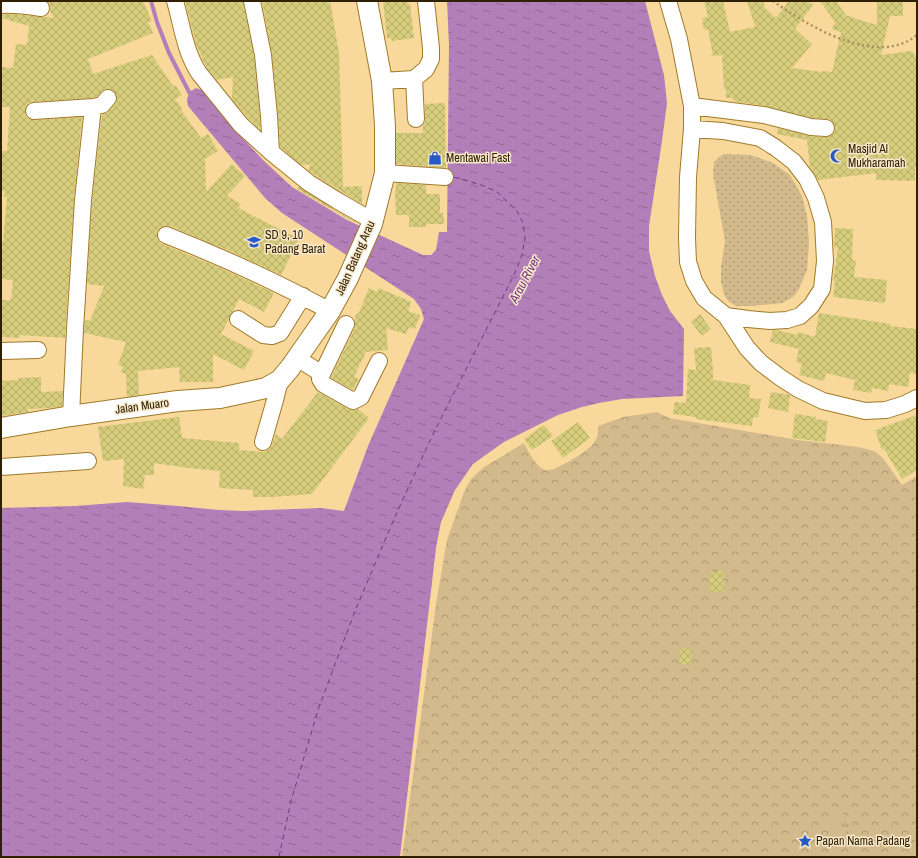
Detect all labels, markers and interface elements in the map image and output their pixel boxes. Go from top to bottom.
place label: Masjid Al Mukharamah [848,141,905,171]
mosque icon: Masjid Al Mukharamah [829,148,845,164]
shop icon: Mentawai Fast [427,150,443,166]
place label: Mentawai Fast [446,150,510,166]
street label: Jalan Batang Arau [331,218,379,298]
place label: SD 9, 10 Padang Barat [265,227,325,257]
school or university icon: SD 9, 10 Padang Barat [246,234,262,250]
water label: Arau River [505,252,544,307]
street label: Jalan Muaro [114,394,170,418]
place icon: Papan Nama Padang [797,833,813,849]
place label: Papan Nama Padang [816,833,911,849]

